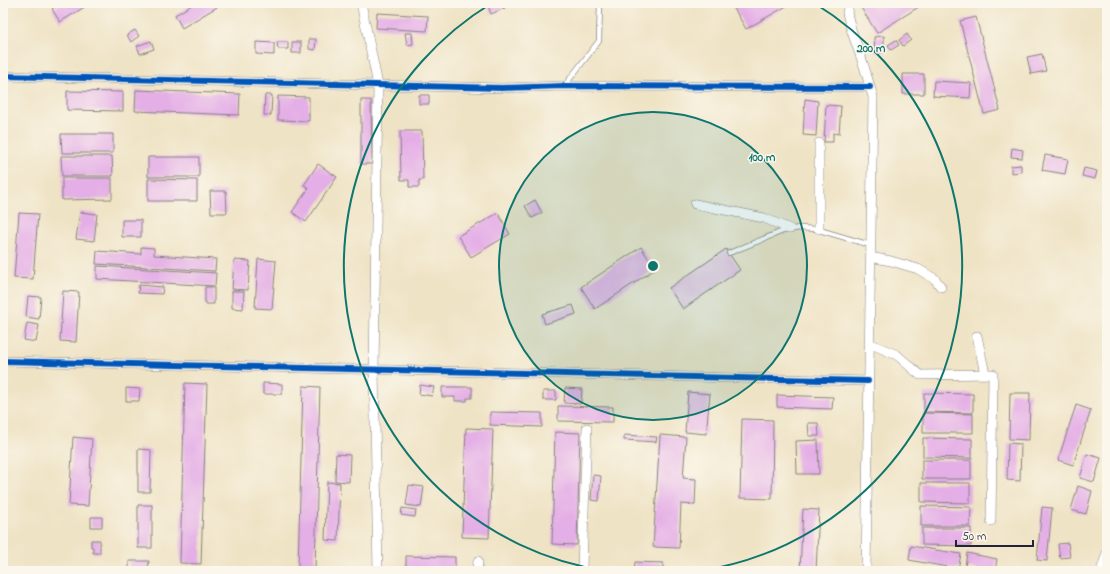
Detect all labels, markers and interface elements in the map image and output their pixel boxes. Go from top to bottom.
text: 200 m [856,40,886,58]
text: 100 m [749,149,776,167]
centre of rings [646,259,660,273]
scale bar [956,522,1033,548]
text: 50 m [962,528,986,546]

